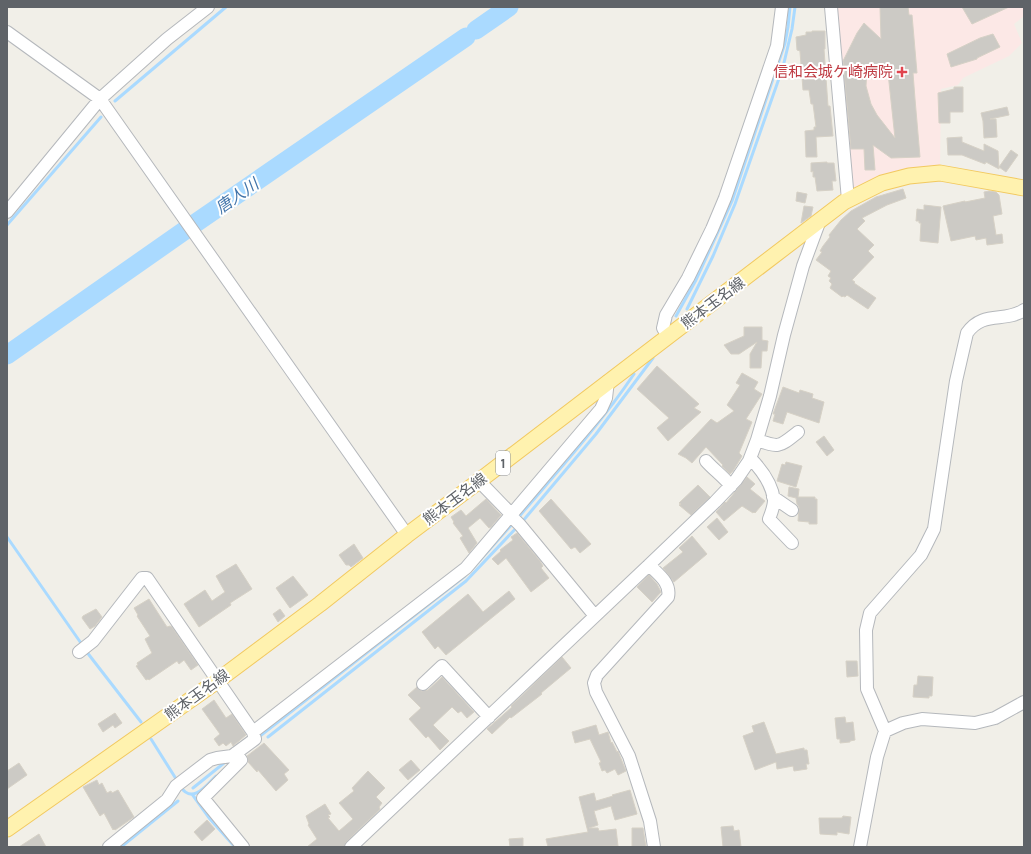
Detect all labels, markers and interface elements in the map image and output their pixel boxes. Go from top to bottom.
place label: 信和会城ケ崎病院 [773,63,893,81]
marker: 信和会城ケ崎病院 [896,66,908,78]
water label: 唐人川 [212,173,264,218]
street label: 熊本玉名線 [678,273,748,333]
road number: 1 [496,451,510,475]
street label: 熊本玉名線 [420,469,490,529]
street label: 熊本玉名線 [161,666,233,724]

